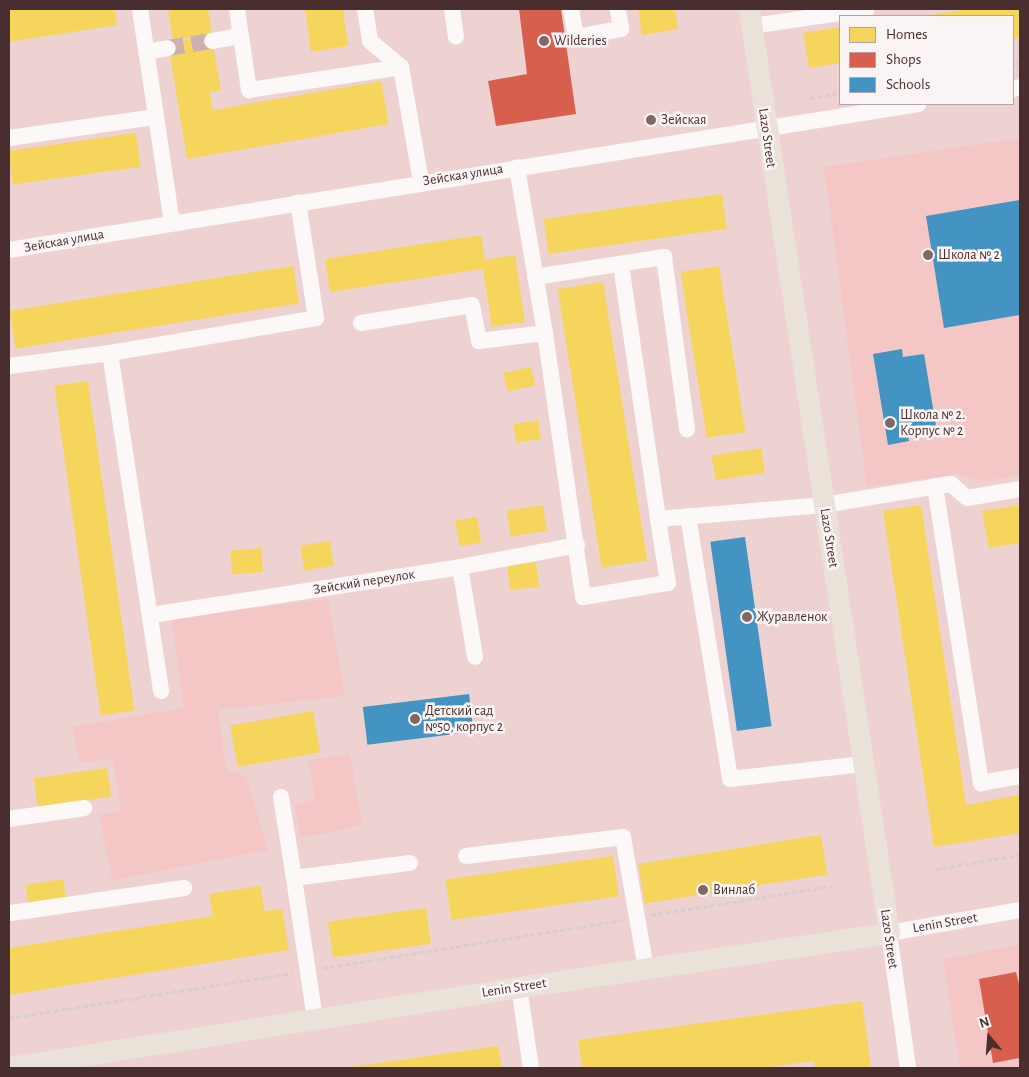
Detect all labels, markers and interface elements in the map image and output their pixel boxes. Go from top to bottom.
legend [839,15,1014,105]
text: Homes [886,27,928,42]
place label: Wilderies [554,33,607,49]
marker: Wilderies [538,35,550,47]
text: Shops [886,52,921,67]
text: Schools [886,77,930,92]
street label: Lazo Street [755,107,779,169]
place label: Зейская [661,112,706,128]
marker: Зейская [645,114,657,126]
street label: Зейская улица [422,160,504,190]
street label: Зейская улица [23,226,105,256]
place label: Школа № 2 [938,247,1000,263]
marker: Школа № 2 [922,249,934,261]
place label: Школа № 2. Корпус № 2 [900,407,965,440]
marker: Школа № 2. Корпус № 2 [884,417,896,429]
street label: Lazo Street [816,507,842,569]
street label: Зейский переулок [312,566,416,598]
place label: Журавленок [757,609,828,625]
marker: Журавленок [741,611,753,623]
place label: Детский сад №50, корпус 2 [425,703,503,736]
marker: Детский сад №50, корпус 2 [409,713,421,725]
place label: Винлаб [713,882,755,898]
marker: Винлаб [697,884,709,896]
street label: Lazo Street [877,908,901,970]
street label: Lenin Street [911,909,979,937]
street label: Lenin Street [480,975,548,1001]
north arrow [964,1012,1014,1062]
text: N [978,1015,991,1031]

